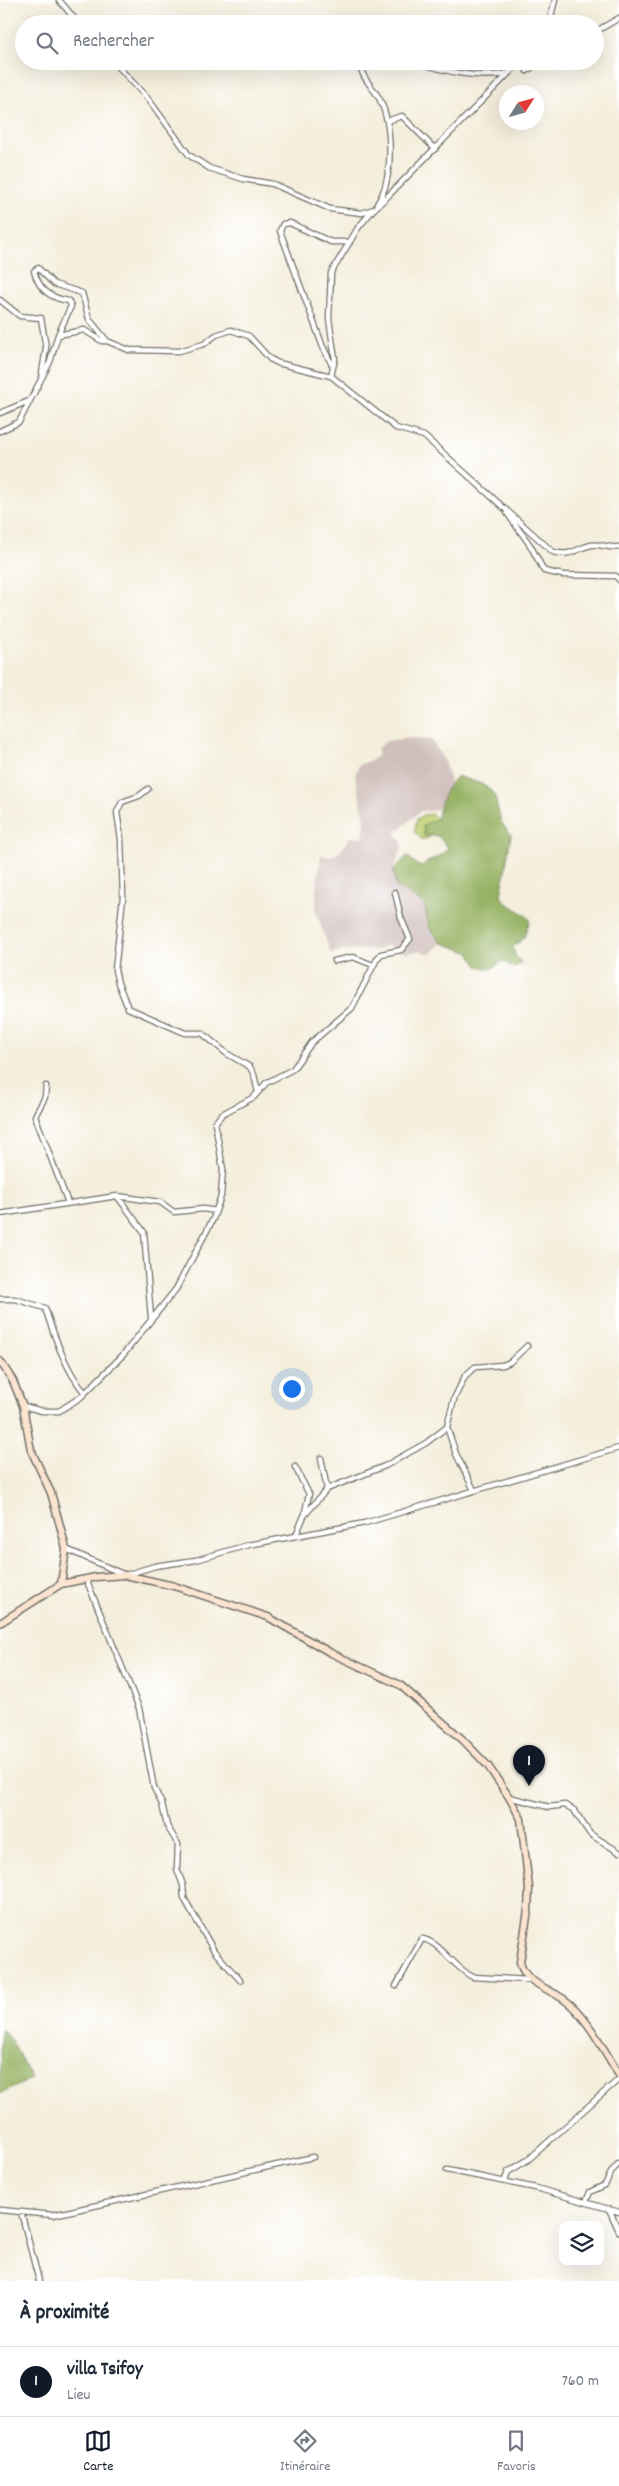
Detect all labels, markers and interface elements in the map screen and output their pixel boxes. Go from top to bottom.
search box [15,15,604,70]
icon: search [33,29,61,57]
text: Rechercher [73,29,154,56]
north arrow [499,85,544,130]
your location [279,1376,305,1402]
pin: 1 [513,1745,545,1786]
map controls [559,2221,604,2266]
button: layers [559,2221,604,2266]
text: À proximité [20,2299,109,2329]
text: villa Tsifoy [67,2357,143,2384]
text: 1 [34,2370,38,2393]
text: 760 m [562,2370,599,2393]
text: Lieu [67,2384,90,2407]
tab: Carte [83,2427,113,2477]
tab: Itinéraire [280,2427,330,2477]
tab: Favoris [497,2427,536,2477]

